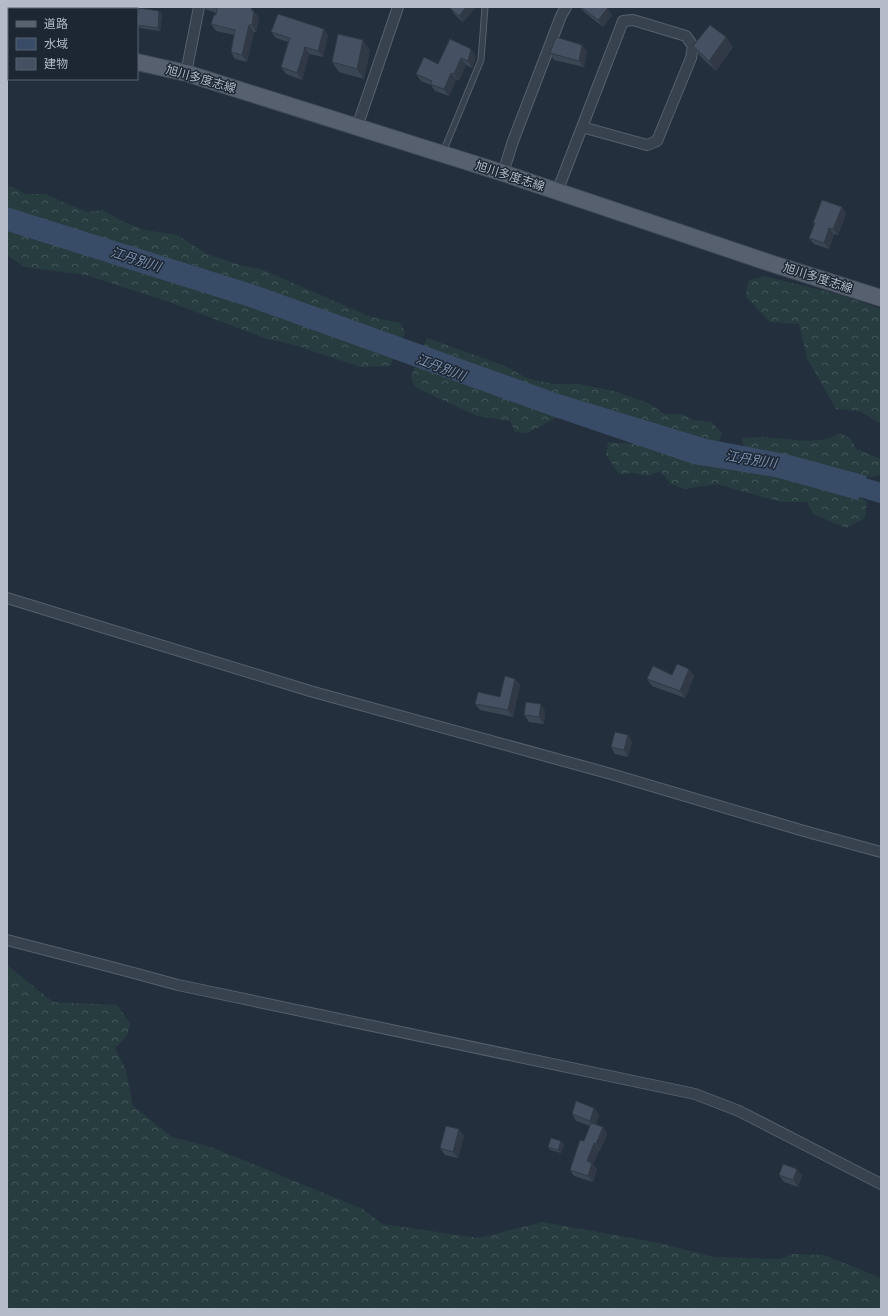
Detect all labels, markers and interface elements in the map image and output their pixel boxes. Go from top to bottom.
legend [8,8,138,80]
text: 道路 [44,16,68,31]
text: 水域 [44,36,68,51]
text: 建物 [44,56,68,71]
street label: 旭川多度志線 [164,61,238,96]
street label: 旭川多度志線 [474,157,547,194]
water label: 江丹別川 [108,243,165,276]
street label: 旭川多度志線 [782,259,855,296]
water label: 江丹別川 [413,350,470,385]
water label: 江丹別川 [724,447,780,472]

